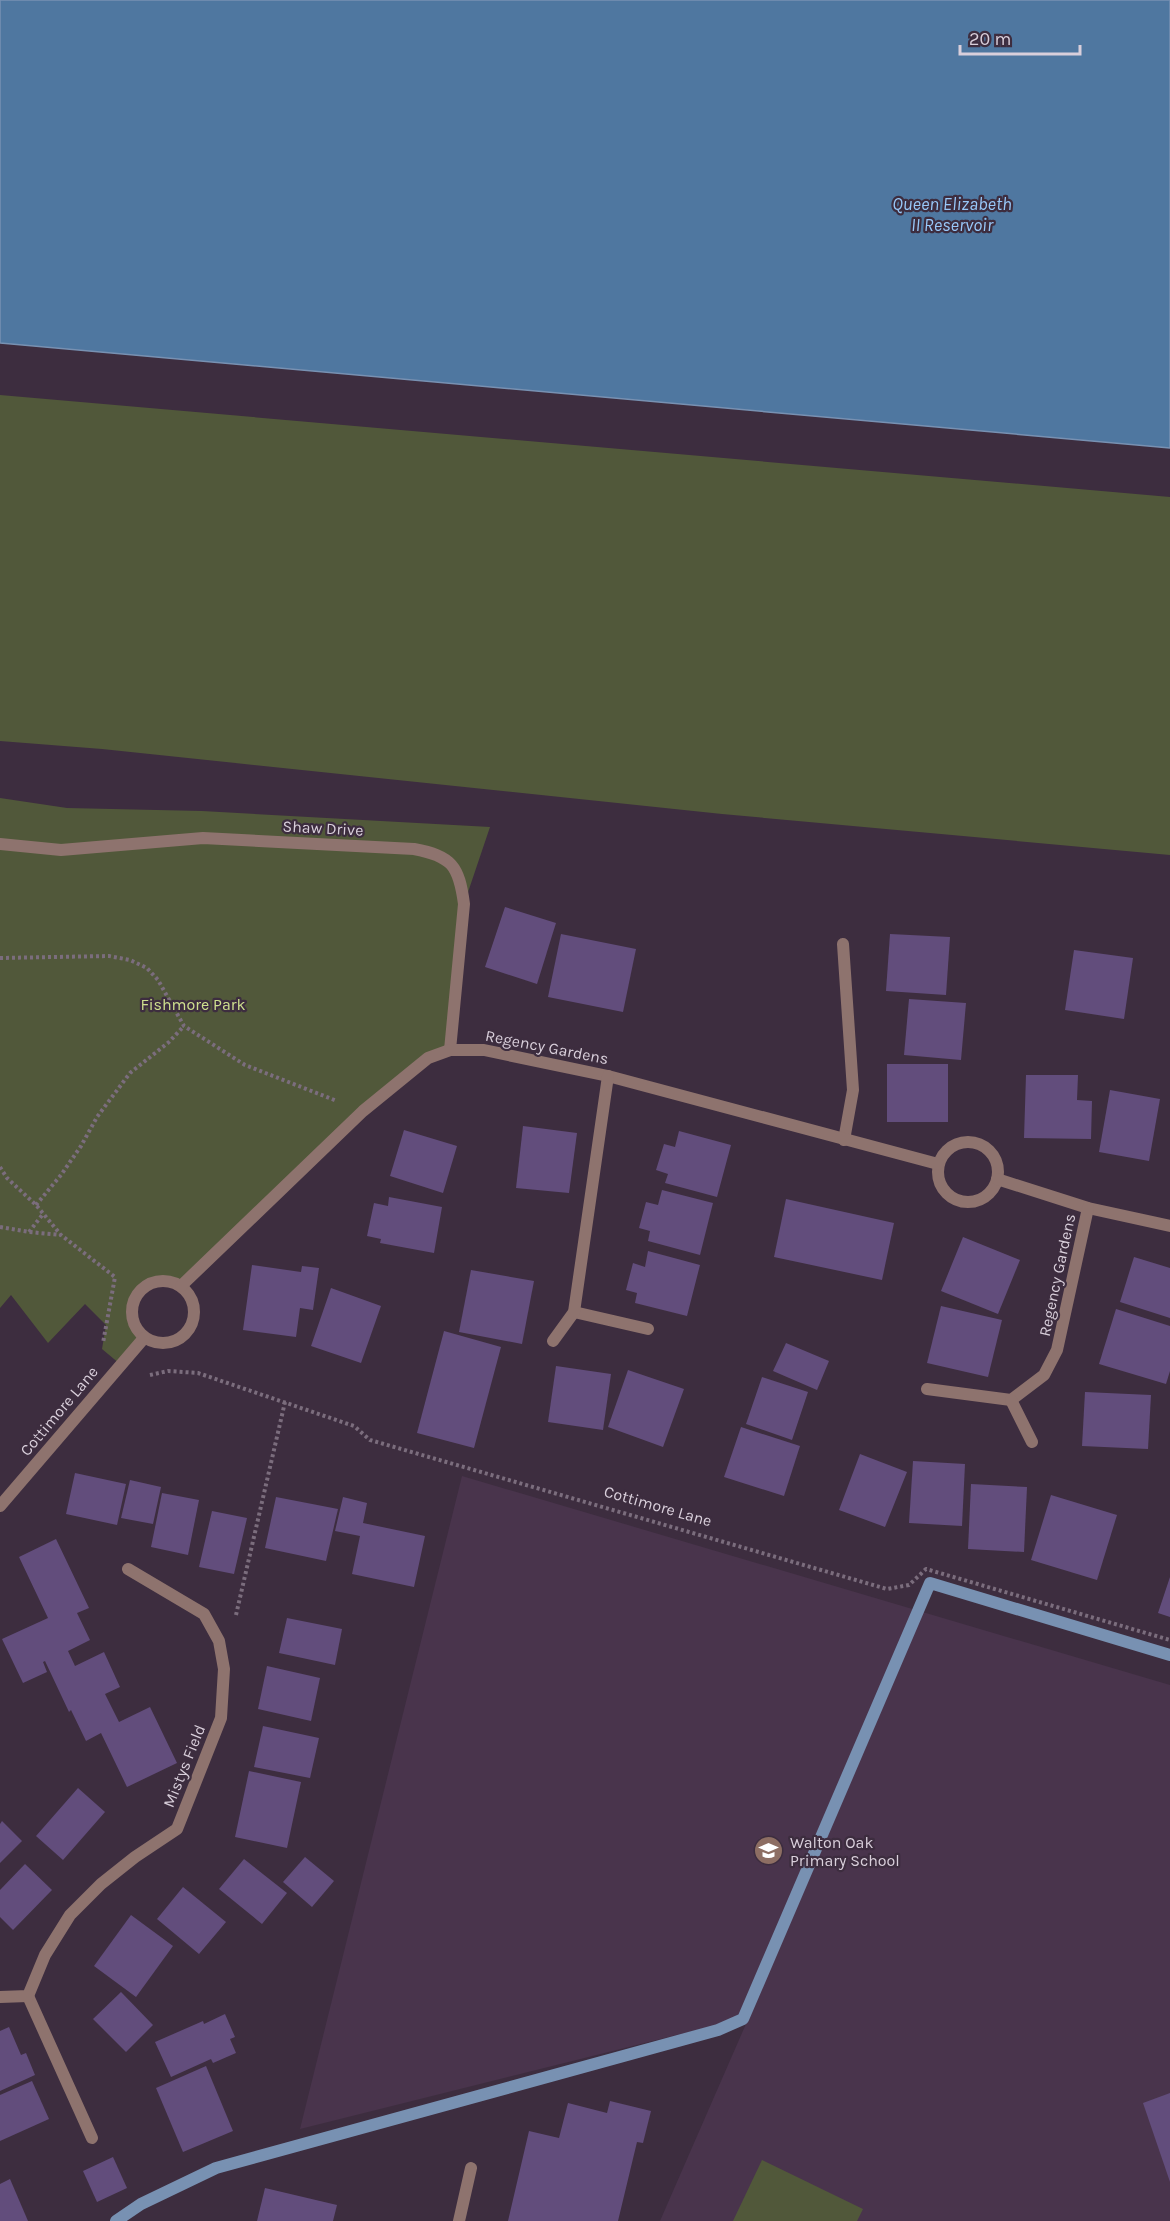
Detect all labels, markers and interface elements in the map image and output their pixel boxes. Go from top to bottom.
scale bar [960,18,1080,56]
text: 20 m [969,28,1011,50]
water label: Queen Elizabeth II Reservoir [892,193,1012,236]
street label: Shaw Drive [282,816,364,840]
park label: Fishmore Park [140,995,246,1014]
street label: Regency Gardens [484,1026,610,1068]
street label: Regency Gardens [1035,1212,1079,1338]
street label: Cottimore Lane [16,1362,102,1460]
street label: Cottimore Lane [602,1482,714,1530]
street label: Mistys Field [159,1722,209,1810]
place label: Walton Oak Primary School [790,1833,900,1870]
school or university icon: Walton Oak Primary School [753,1835,785,1867]

